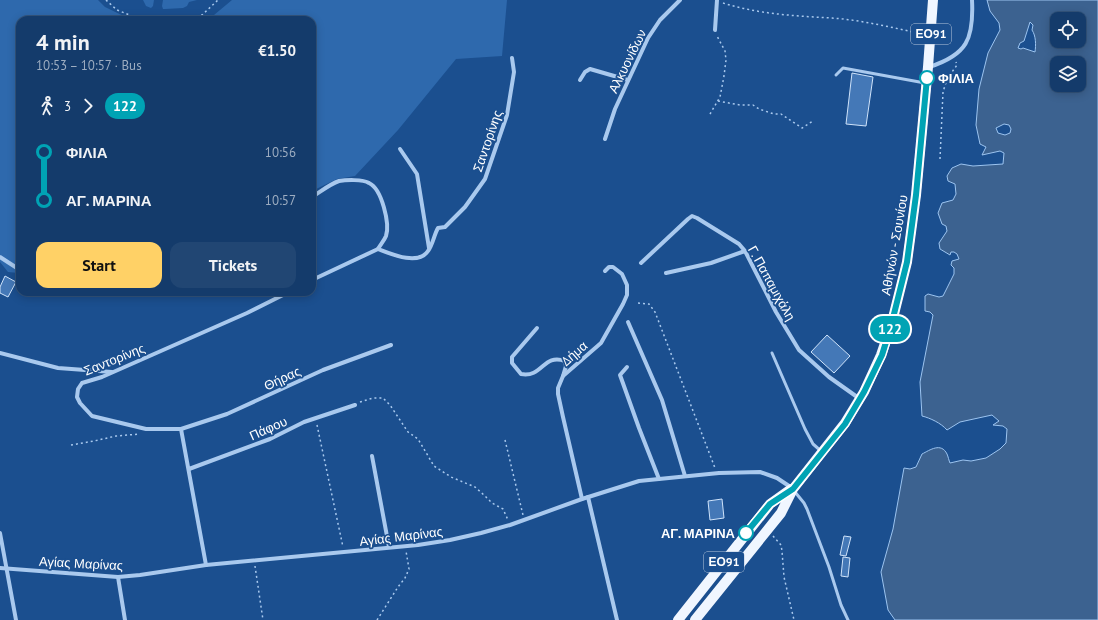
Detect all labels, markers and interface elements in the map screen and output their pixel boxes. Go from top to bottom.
map controls [1050,12,1086,92]
button: locate [1050,12,1086,48]
road number: ΕΟ91 [911,24,951,44]
street label: Αλκυονίδων [605,26,650,96]
text: 4 min [36,28,90,56]
text: €1.50 [258,41,296,60]
button: layers [1050,56,1086,92]
text: 10:53 – 10:57 · Bus [36,57,142,74]
marker: ΦΙΛΙΑ [919,70,935,86]
place label: ΦΙΛΙΑ [938,70,975,87]
icon: walk [36,95,58,117]
icon: forward [77,95,99,117]
text: 122 [113,97,137,115]
text: 3 [64,98,71,115]
street label: Σαντορίνης [469,108,506,174]
text: ΦΙΛΙΑ [66,143,107,162]
text: 10:56 [265,144,296,161]
text: ΑΓ. ΜΑΡΙΝΑ [66,191,151,210]
text: 10:57 [265,192,296,209]
street label: Αθήνών - Σουνίου [877,193,912,297]
button: Start [36,242,162,288]
button: Tickets [170,242,296,288]
street label: Γ. Παπαμιχάλη [744,243,799,324]
line badge: 122 [867,316,913,342]
text: 122 [878,320,902,338]
street label: Δήμα [558,337,591,369]
street label: Σαντορίνης [81,339,147,379]
street label: Θήρας [261,363,303,394]
street label: Πάφου [247,413,290,444]
street label: Αγίας Μαρίνας [358,523,444,550]
place label: ΑΓ. ΜΑΡΙΝΑ [661,525,736,542]
marker: ΑΓ. ΜΑΡΙΝΑ [738,525,754,541]
road number: ΕΟ91 [704,552,744,572]
street label: Αγίας Μαρίνας [39,553,123,574]

